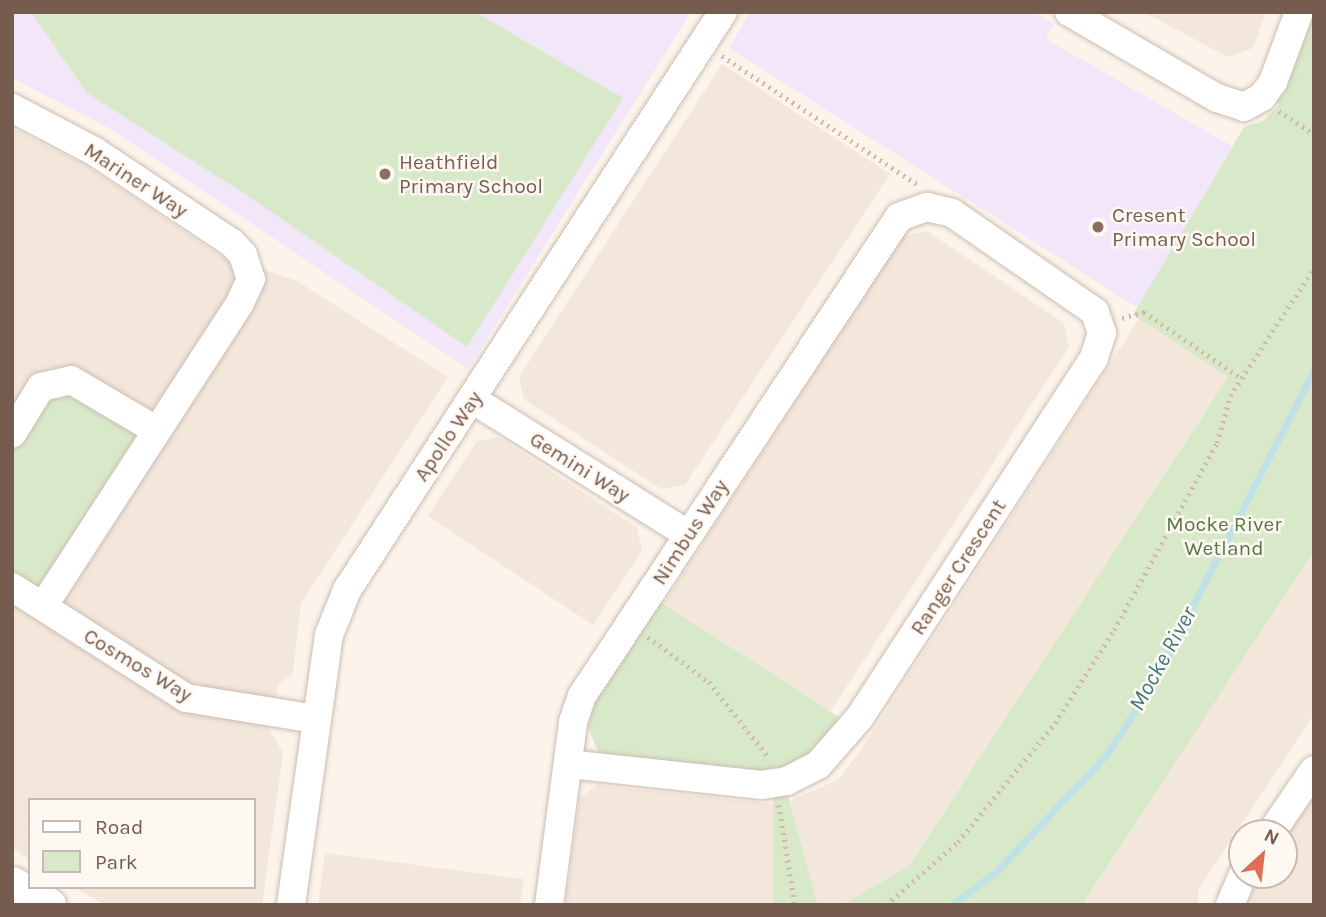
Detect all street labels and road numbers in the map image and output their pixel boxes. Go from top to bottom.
street label: Mariner Way [79,137,193,223]
street label: Apollo Way [409,386,487,486]
street label: Gemini Way [525,426,635,508]
street label: Nimbus Way [647,474,733,590]
street label: Ranger Crescent [905,494,1011,640]
street label: Cosmos Way [79,623,197,707]

